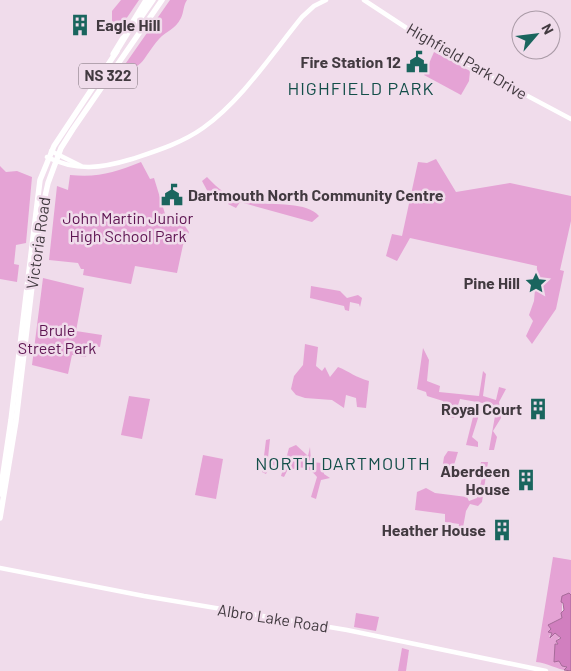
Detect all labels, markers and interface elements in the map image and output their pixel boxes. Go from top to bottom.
north arrow [511,10,561,60]
building icon: Eagle Hill [67,12,93,38]
place label: Eagle Hill [96,15,161,34]
street label: Highfield Park Drive [404,18,531,103]
text: N [538,21,558,37]
public building icon: Fire Station 12 [404,49,430,75]
place label: Fire Station 12 [301,52,401,71]
road number: NS 322 [79,64,137,88]
district label: HIGHFIELD PARK [287,77,435,99]
public building icon: Dartmouth North Community Centre [159,182,185,208]
place label: Dartmouth North Community Centre [188,185,444,204]
street label: Victoria Road [22,196,53,290]
park label: John Martin Junior High School Park [63,208,194,245]
place icon: Pine Hill [523,270,549,296]
place label: Pine Hill [464,273,520,292]
park label: Brule Street Park [18,320,96,357]
building icon: Royal Court [525,396,551,422]
place label: Royal Court [441,399,522,418]
district label: NORTH DARTMOUTH [255,452,431,474]
place label: Aberdeen House [440,461,510,498]
building icon: Aberdeen House [513,467,539,493]
building icon: Heather House [489,517,515,543]
place label: Heather House [382,520,486,539]
street label: Albro Lake Road [216,599,330,636]

